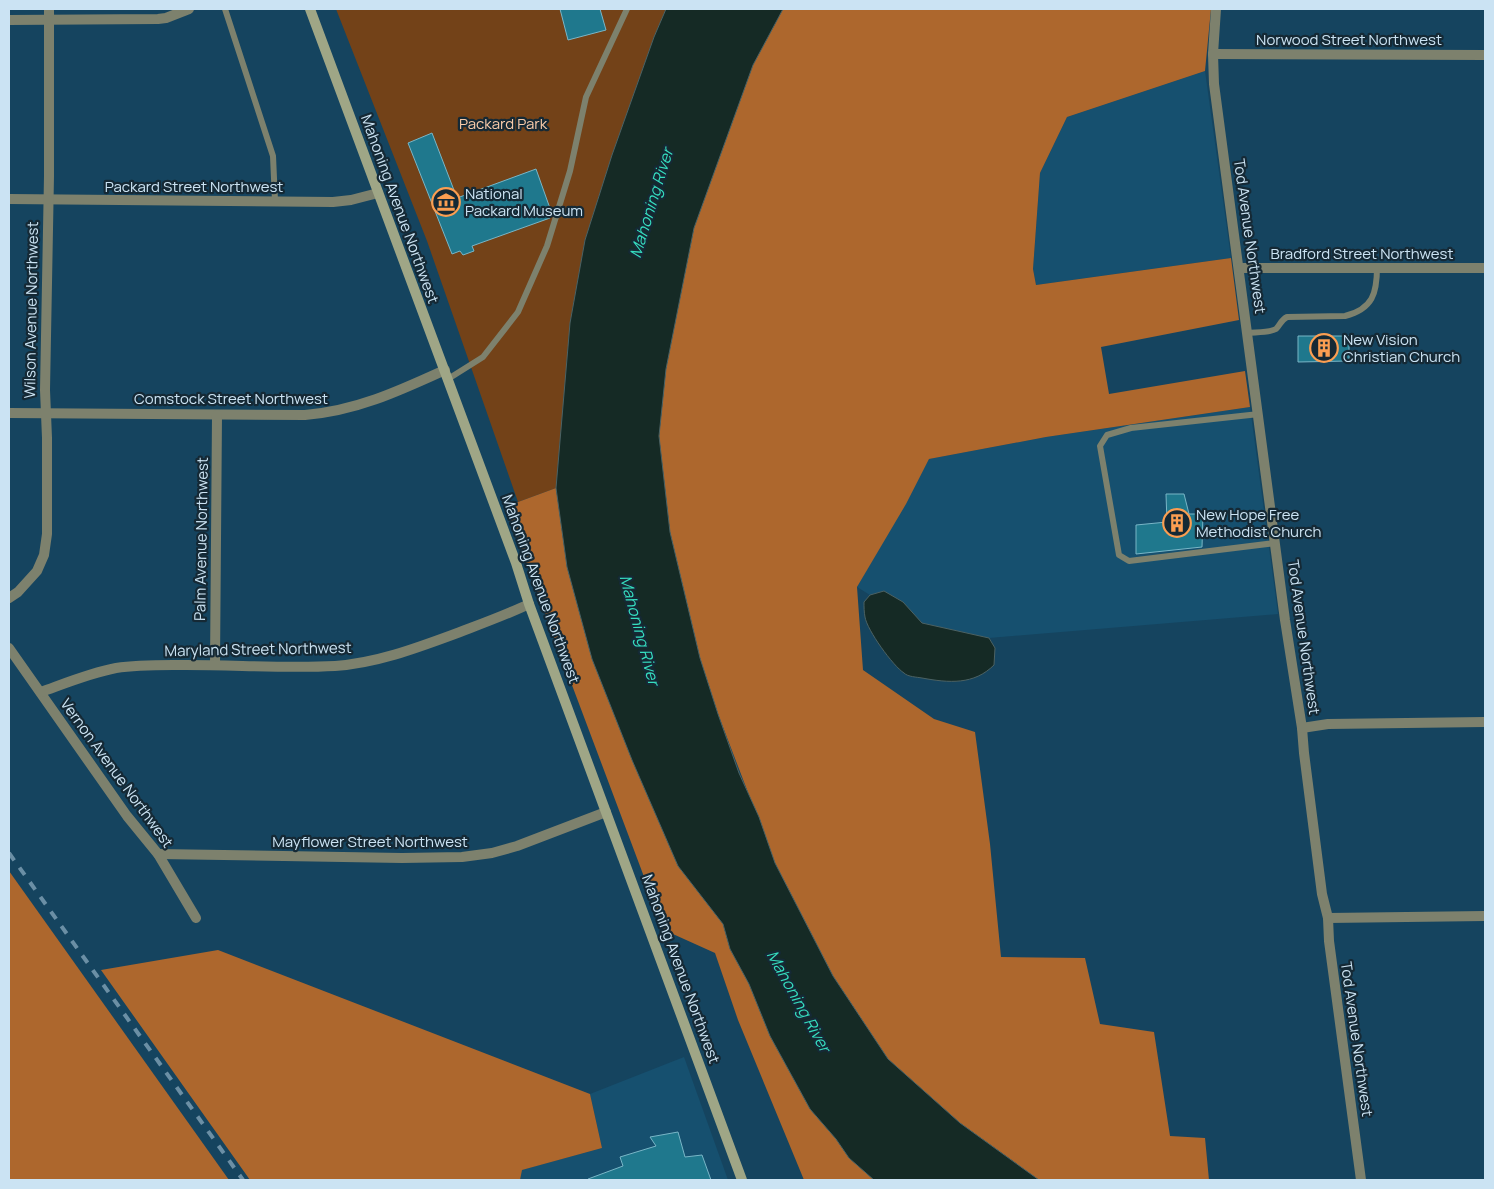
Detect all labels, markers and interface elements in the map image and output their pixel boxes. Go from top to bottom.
street label: Norwood Street Northwest [1256,29,1442,50]
street label: Mahoning Avenue Northwest [356,112,444,306]
park label: Packard Park [459,113,548,134]
water label: Mahoning River [624,143,679,260]
street label: Tod Avenue Northwest [1229,157,1271,315]
street label: Packard Street Northwest [105,176,283,197]
place label: National Packard Museum [465,183,583,221]
museum icon: National Packard Museum [431,187,461,217]
street label: Wilson Avenue Northwest [19,221,43,399]
street label: Bradford Street Northwest [1271,243,1453,264]
place label: New Vision Christian Church [1343,329,1460,367]
building icon: New Vision Christian Church [1309,333,1339,363]
street label: Comstock Street Northwest [134,388,328,409]
street label: Palm Avenue Northwest [189,457,213,621]
street label: Mahoning Avenue Northwest [497,492,585,686]
place label: New Hope Free Methodist Church [1196,504,1322,542]
building icon: New Hope Free Methodist Church [1162,508,1192,538]
street label: Tod Avenue Northwest [1283,558,1325,716]
water label: Mahoning River [615,572,666,690]
street label: Maryland Street Northwest [164,637,352,661]
street label: Vernon Avenue Northwest [56,694,178,852]
street label: Mayflower Street Northwest [272,831,468,852]
street label: Mahoning Avenue Northwest [637,872,725,1066]
water label: Mahoning River [762,946,837,1058]
street label: Tod Avenue Northwest [1336,960,1378,1118]

